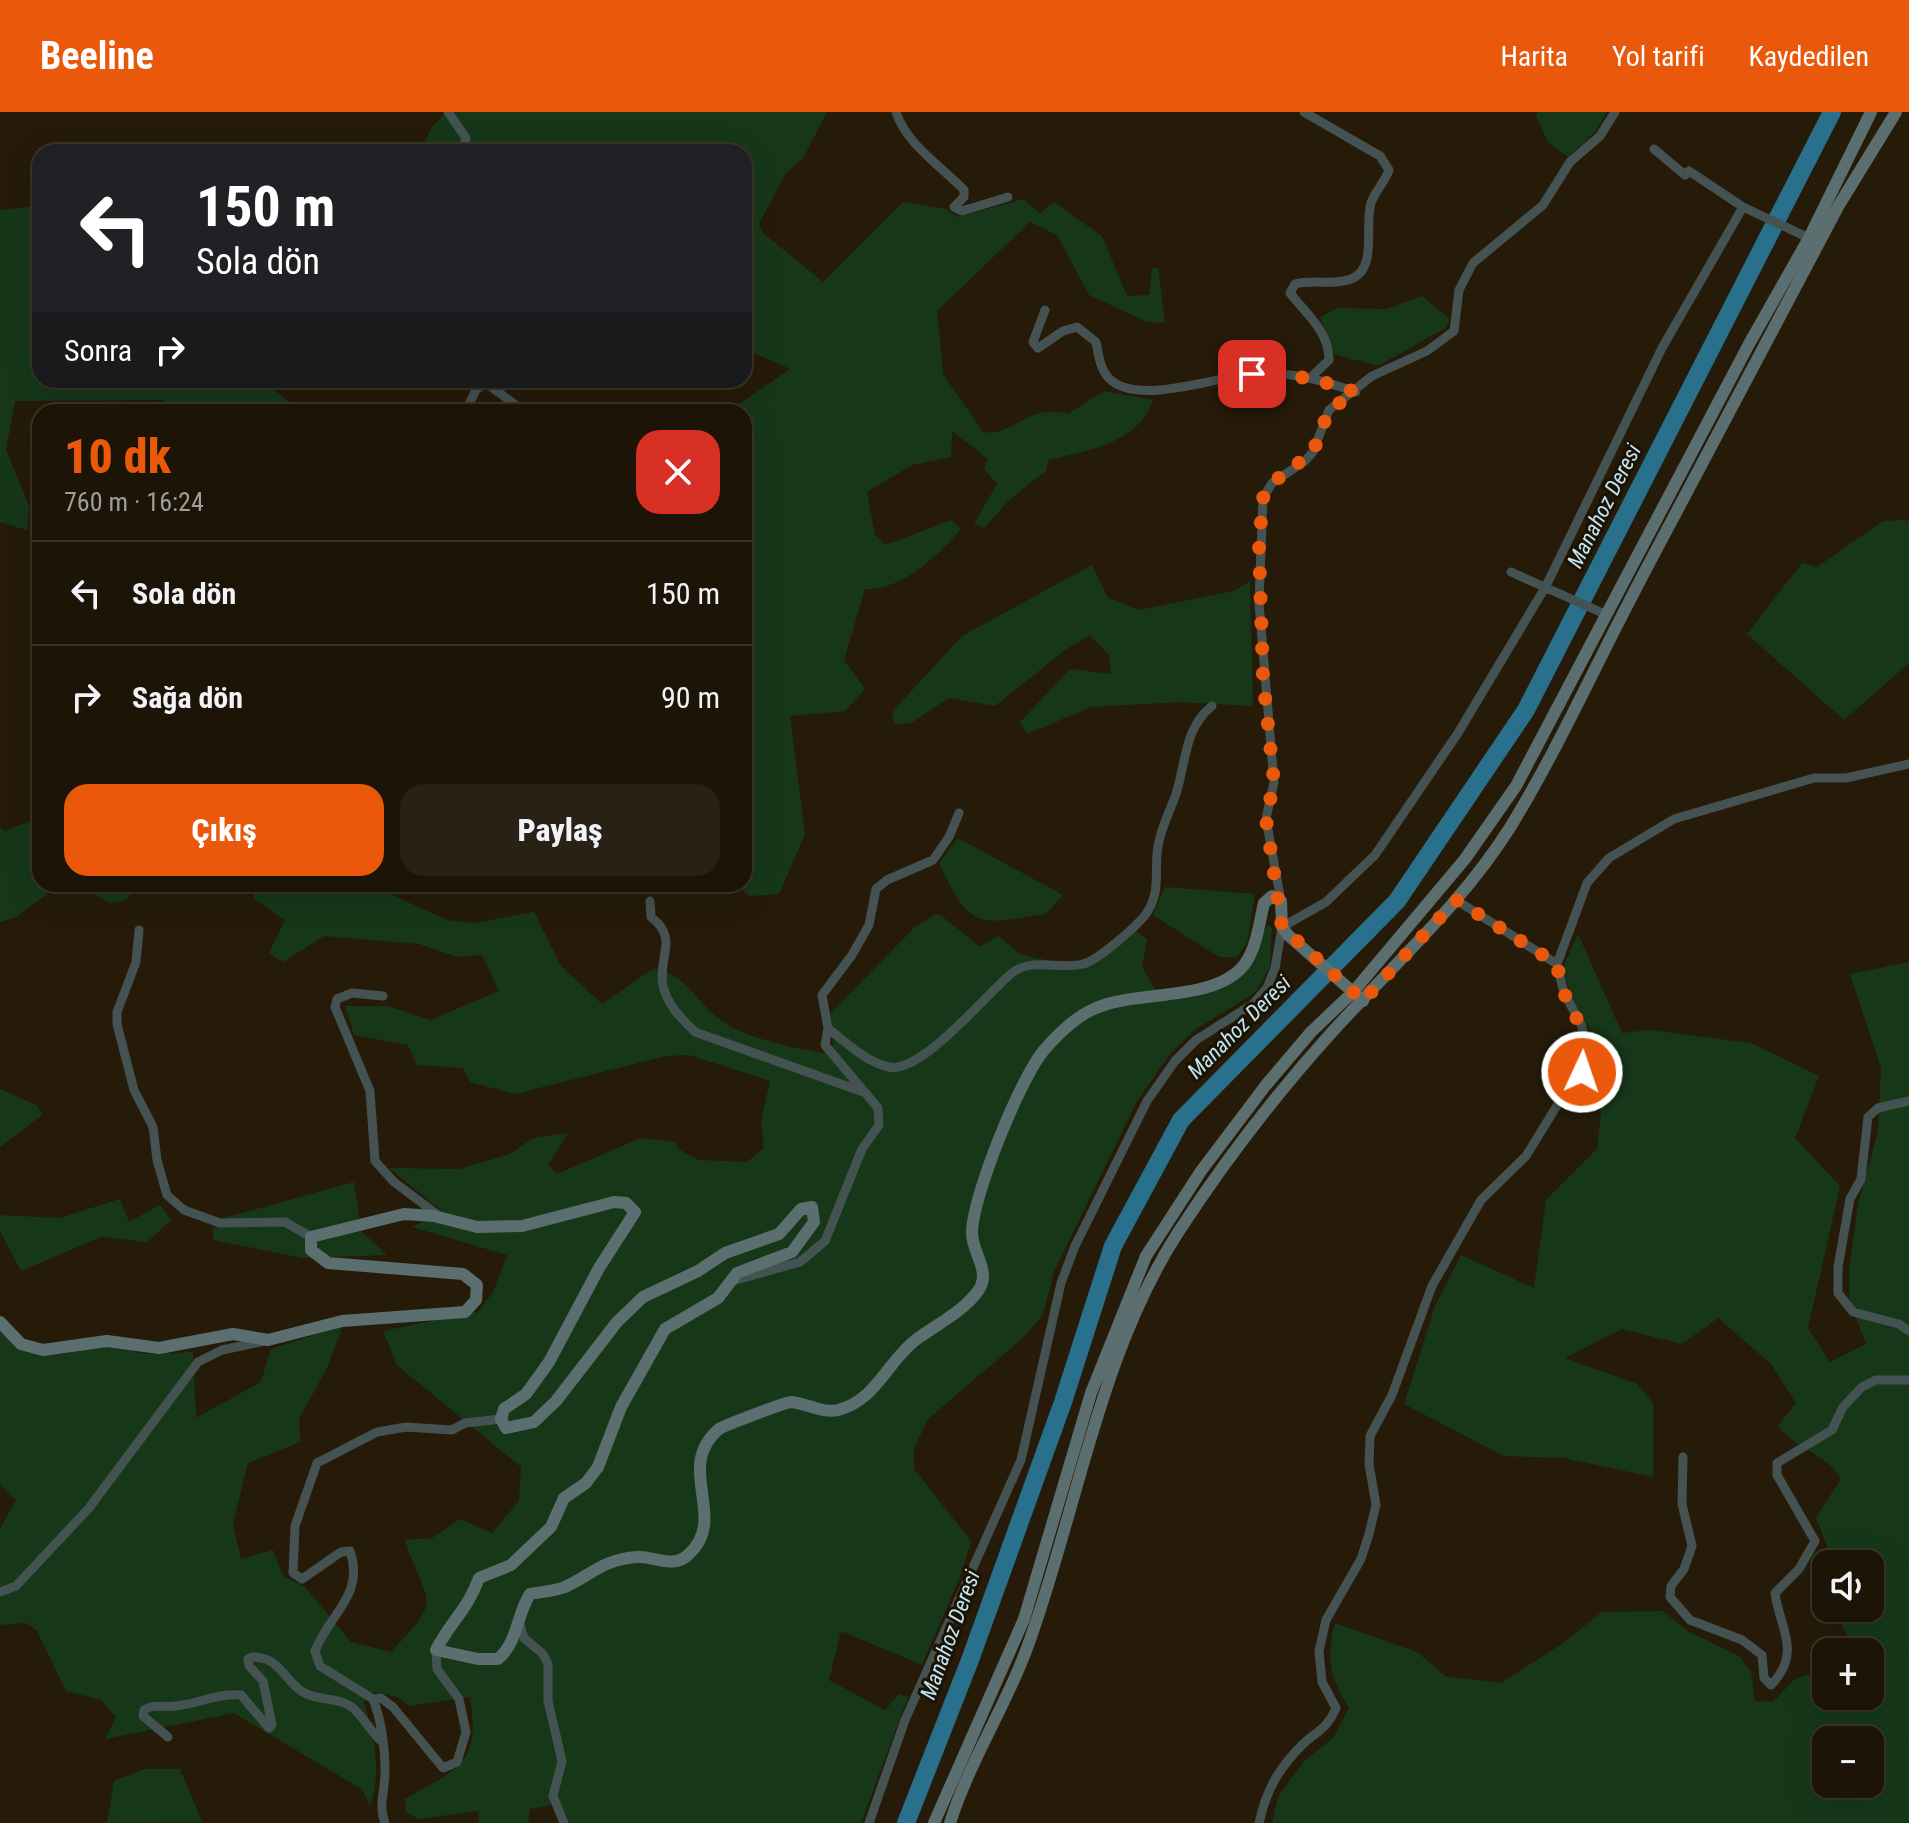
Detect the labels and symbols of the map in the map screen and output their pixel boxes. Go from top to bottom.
pin [1218,340,1286,408]
water label: Manahoz Deresi [1562,440,1646,572]
water label: Manahoz Deresi [1182,970,1296,1084]
position arrow [1540,1030,1624,1114]
water label: Manahoz Deresi [915,1567,985,1703]

